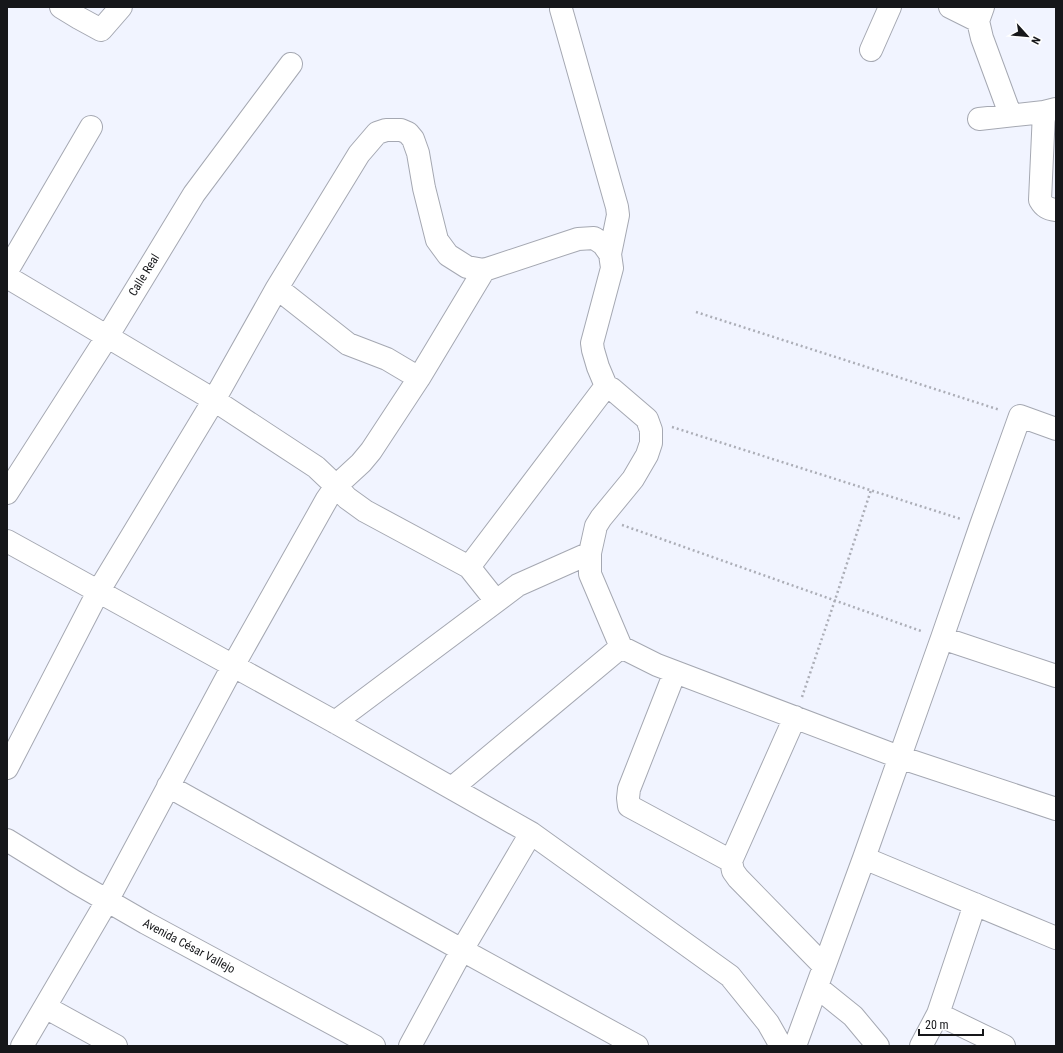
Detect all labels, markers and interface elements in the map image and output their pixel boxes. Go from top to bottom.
north arrow [1007,16,1047,56]
text: N [1028,34,1043,46]
street label: Calle Real [126,251,162,299]
street label: Avenida César Vallejo [140,916,238,976]
scale bar [919,1011,983,1037]
text: 20 m [925,1018,949,1032]

